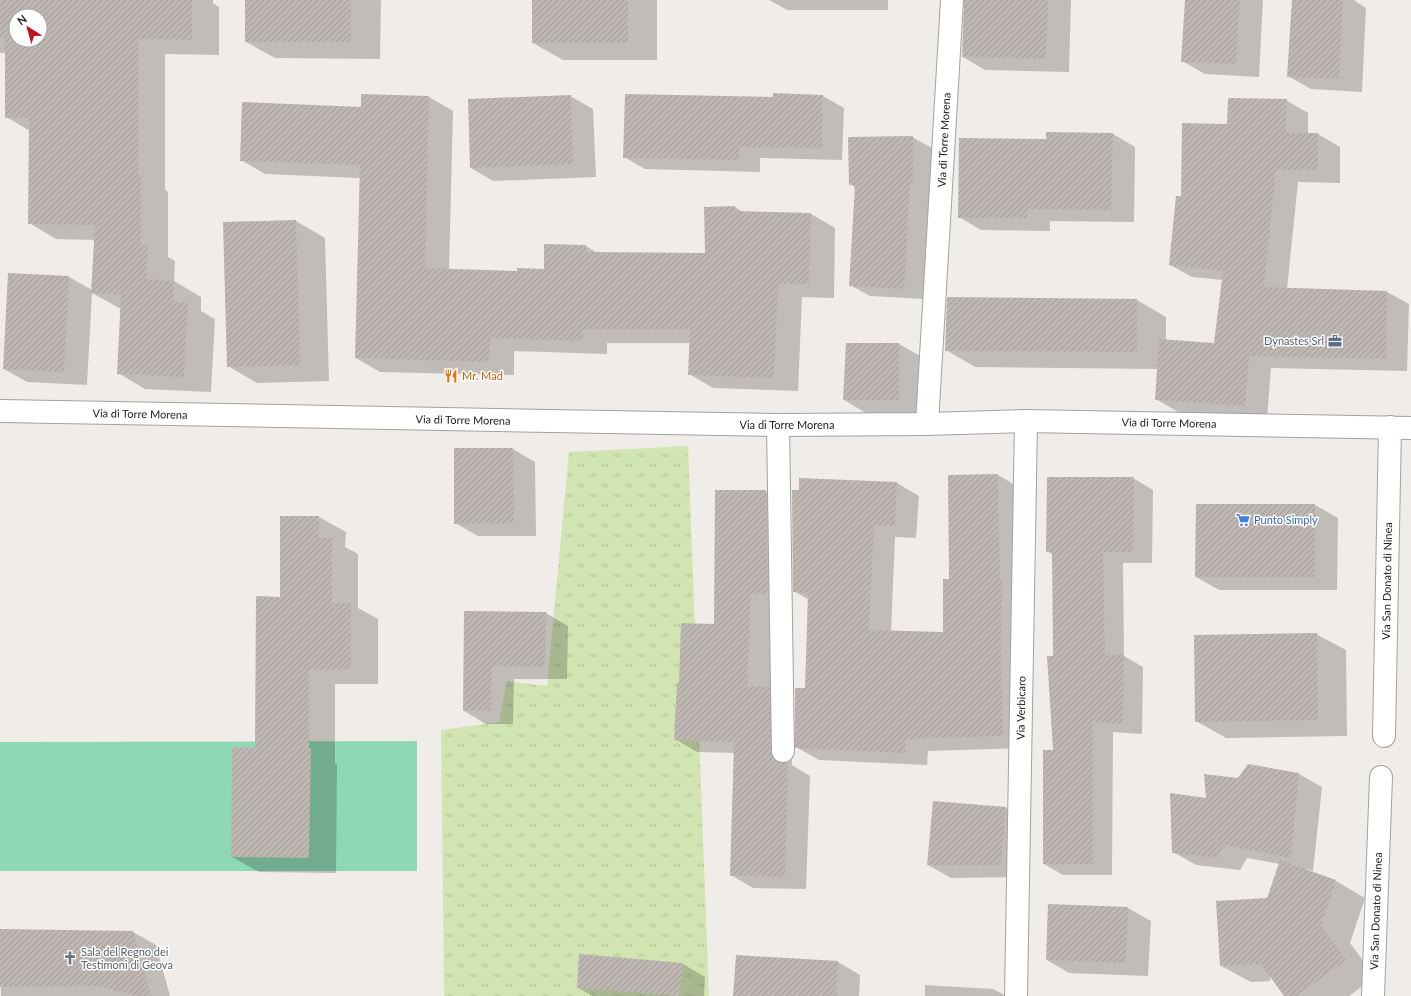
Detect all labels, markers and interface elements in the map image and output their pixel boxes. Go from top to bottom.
north arrow [8,8,48,48]
text: N [14,12,29,27]
street label: Via di Torre Morena [935,92,952,188]
office icon: Dynastes Srl [1327,333,1343,349]
place label: Dynastes Srl [1264,334,1324,347]
restaurant icon: Mr. Mad [443,368,459,384]
place label: Mr. Mad [462,369,503,382]
street label: Via di Torre Morena [92,406,188,421]
street label: Via di Torre Morena [415,412,511,427]
street label: Via di Torre Morena [1121,415,1217,430]
street label: Via di Torre Morena [740,418,834,431]
supermarket icon: Punto Simply [1235,512,1251,528]
place label: Punto Simply [1254,513,1318,526]
street label: Via San Donato di Ninea [1379,522,1394,640]
street label: Via Verbicaro [1013,676,1028,740]
street label: Via San Donato di Ninea [1367,852,1384,970]
place label: Sala del Regno dei Testimoni di Geova [81,945,173,971]
church icon: Sala del Regno dei Testimoni di Geova [62,950,78,966]

